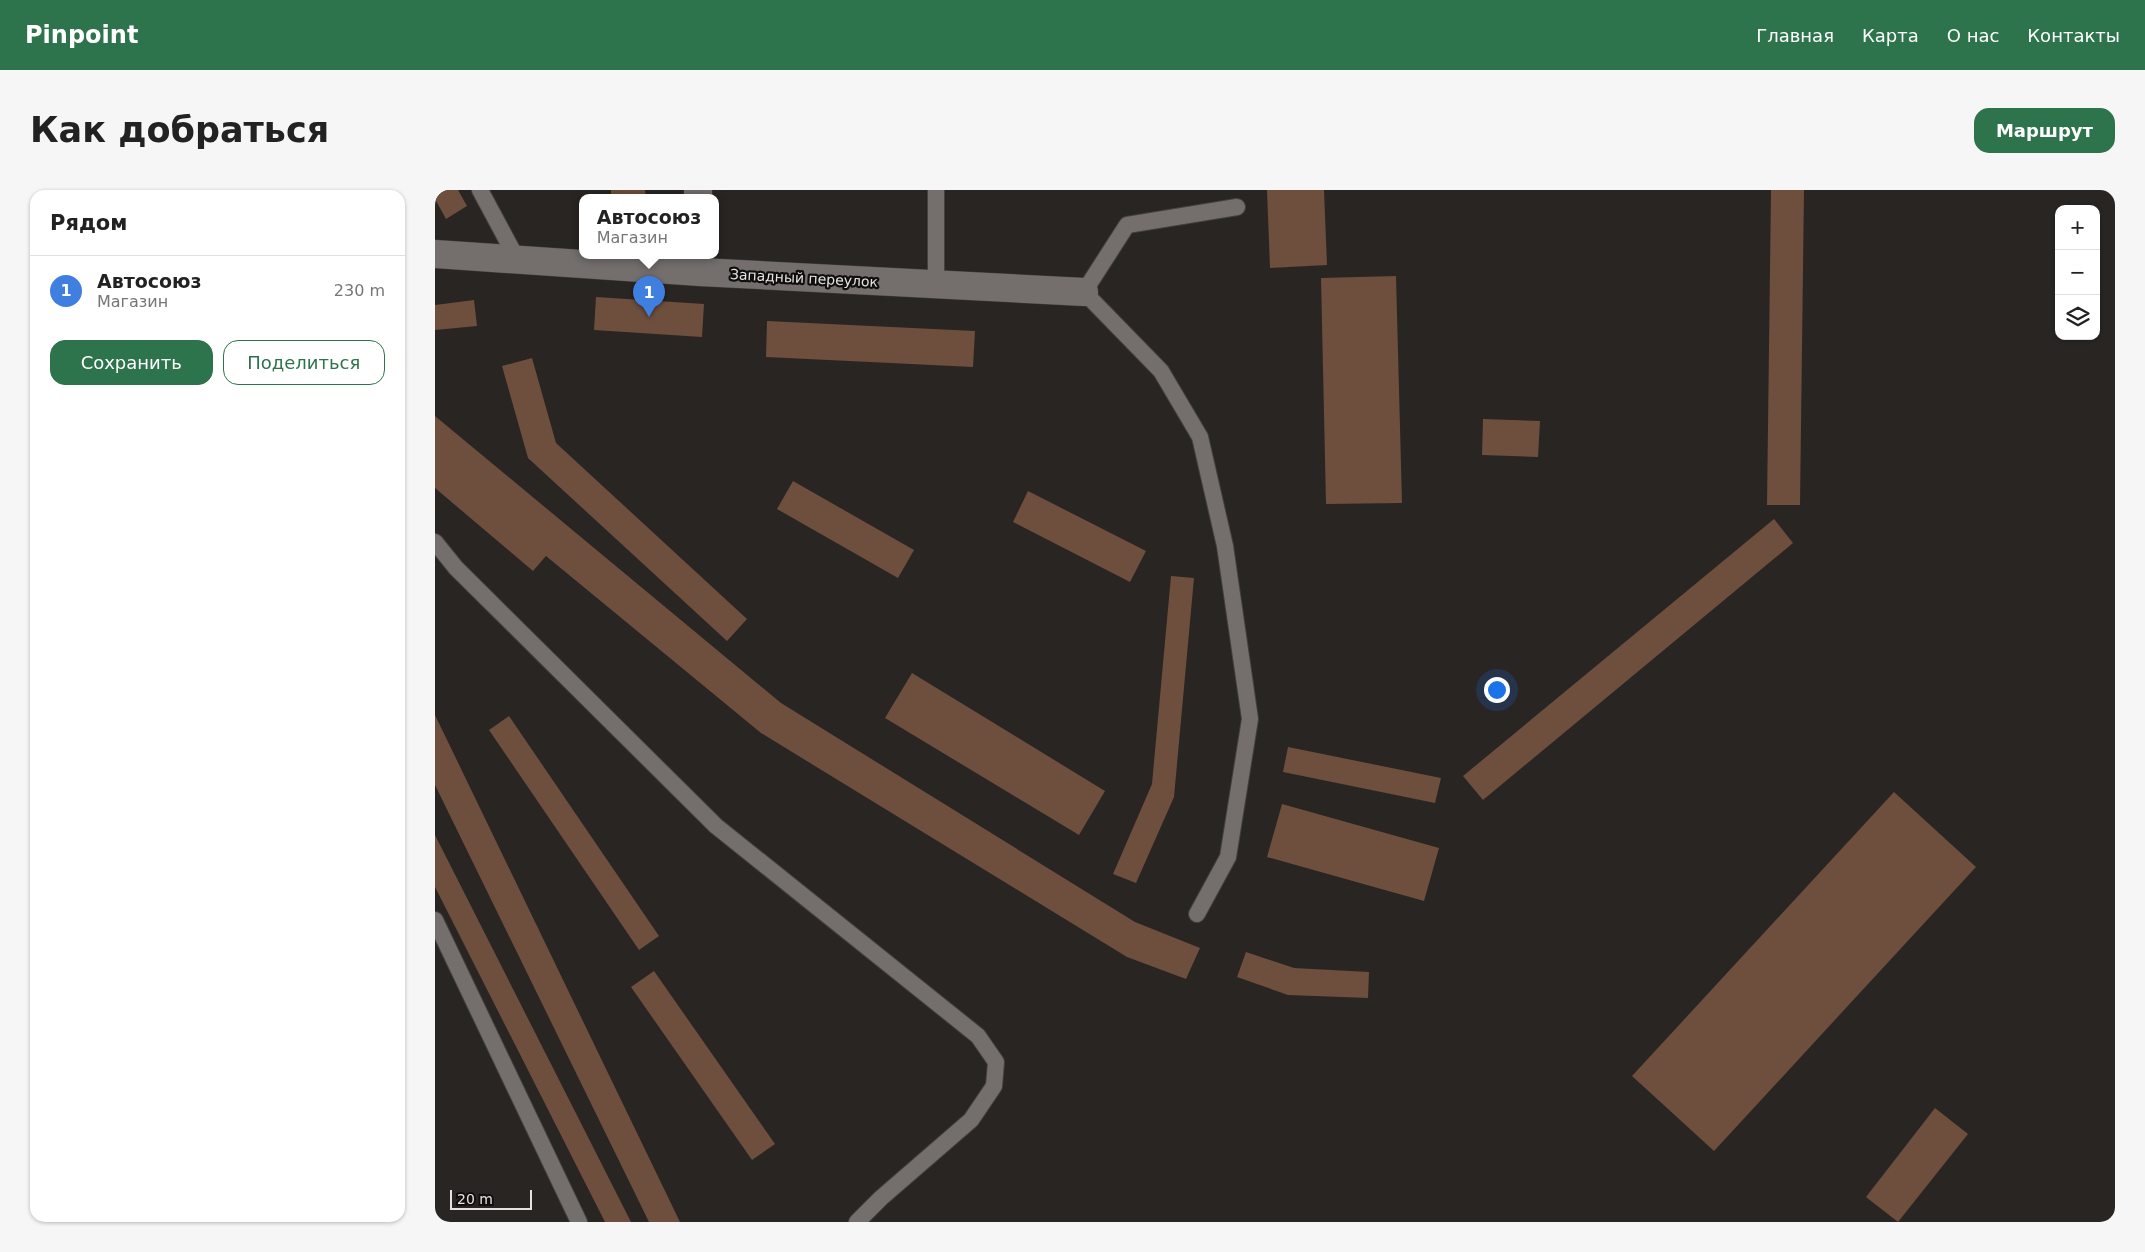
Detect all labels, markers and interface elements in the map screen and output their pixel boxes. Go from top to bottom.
text: Pinpoint [25,21,138,49]
text: Главная [1756,25,1834,46]
text: Карта [1862,25,1919,46]
text: О нас [1947,25,1999,46]
text: Контакты [2027,25,2120,46]
button: Маршрут [1974,108,2115,153]
text: Как добраться [30,110,329,150]
popup [579,194,719,259]
map controls [2055,205,2100,340]
button: + [2055,205,2100,250]
text: Автосоюз [597,206,701,228]
text: Рядом [50,211,127,235]
text: Магазин [597,228,668,247]
button: − [2055,250,2100,295]
street label: Западный переулок [730,266,878,290]
text: Автосоюз [97,270,202,292]
pin: 1 [633,276,665,317]
text: 1 [60,281,72,300]
text: 230 m [334,281,385,300]
text: Магазин [97,292,168,311]
button: layers [2055,295,2100,340]
button: Сохранить [50,340,213,385]
button: Поделиться [223,340,385,385]
your location [1484,677,1510,703]
scale bar [450,1187,533,1210]
text: 20 m [457,1191,493,1207]

